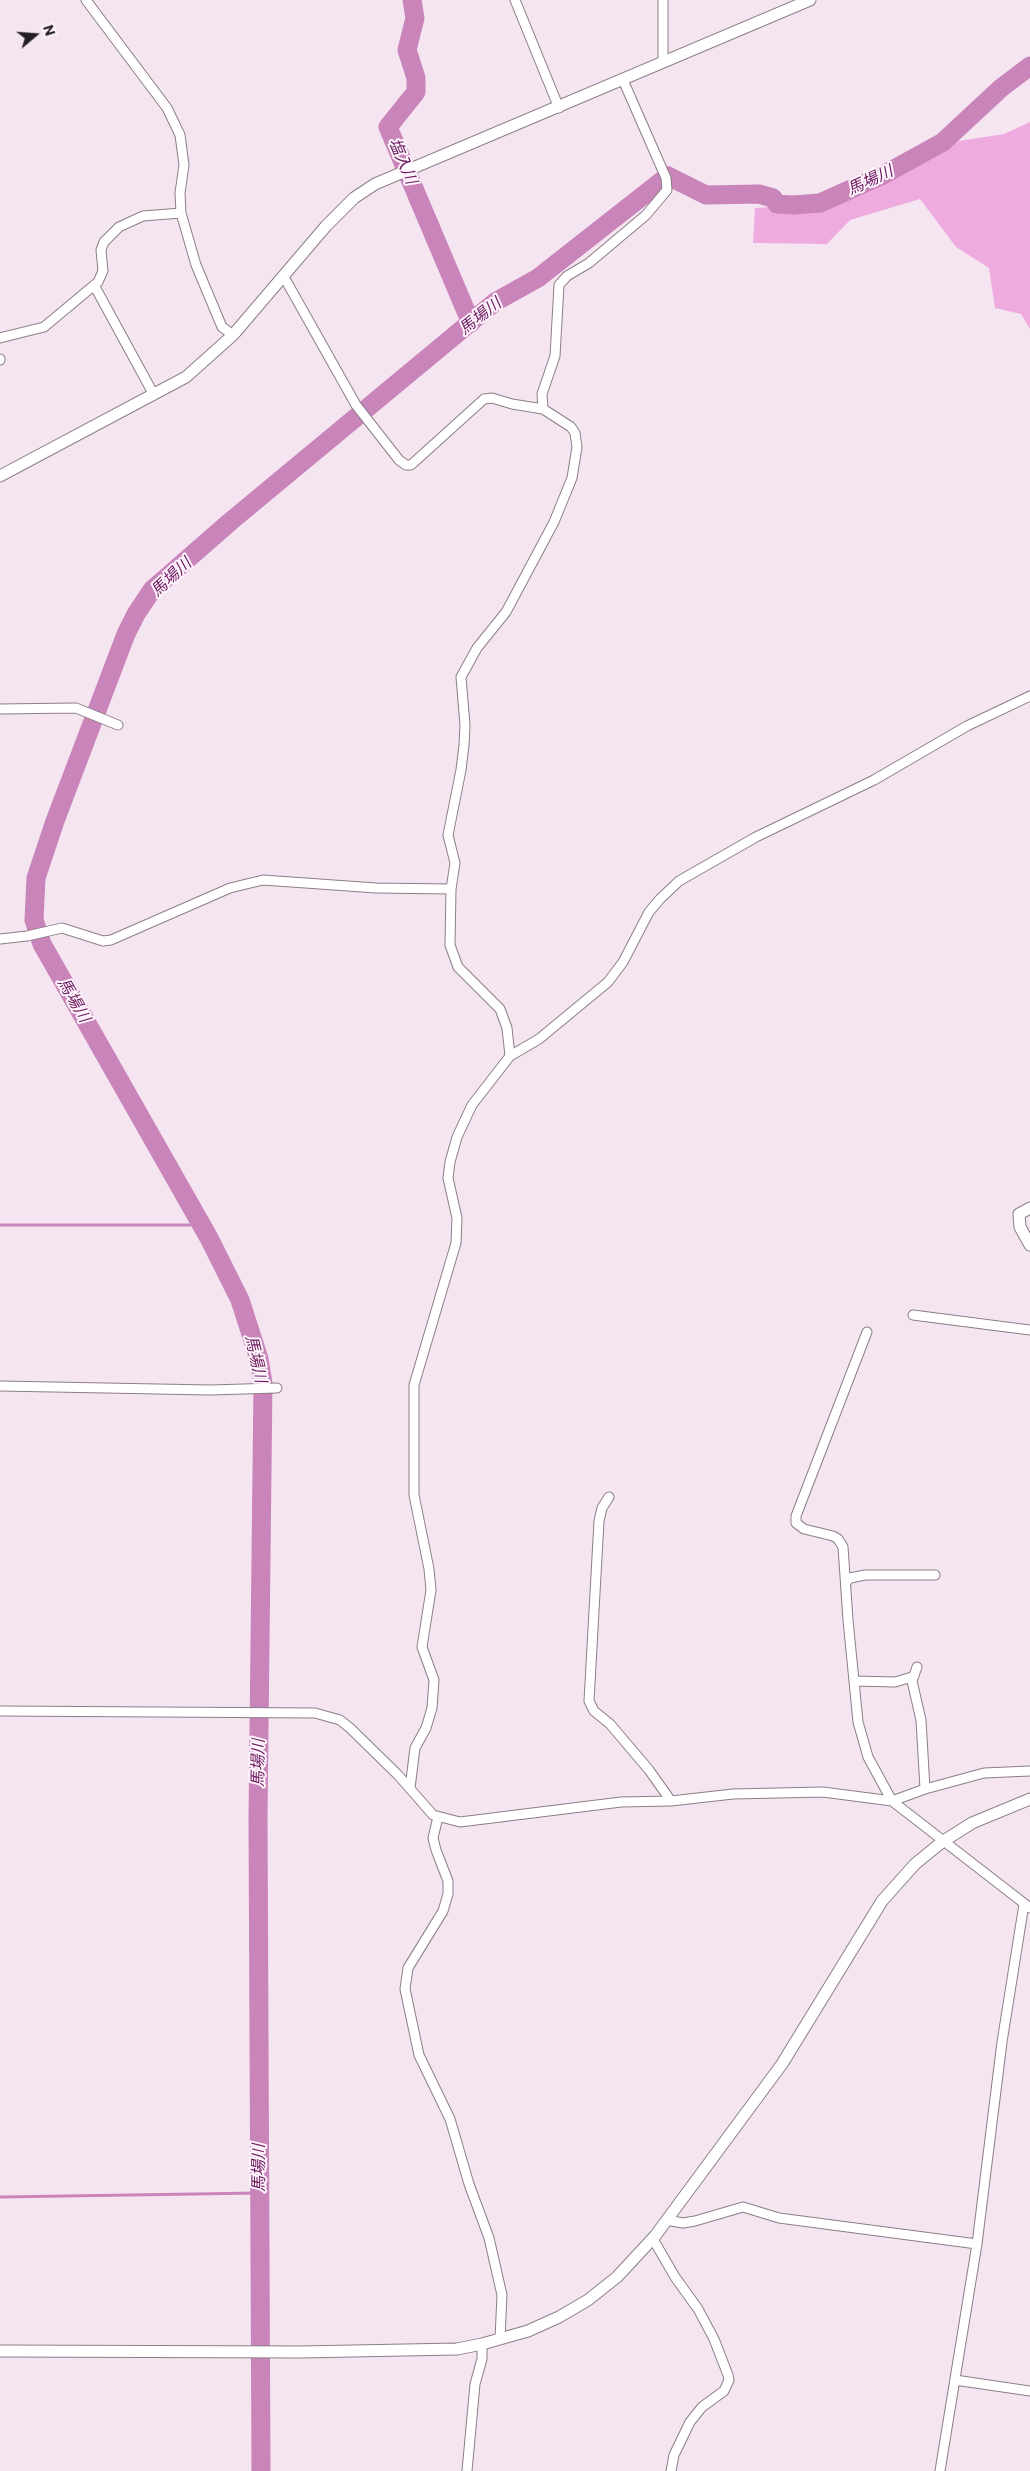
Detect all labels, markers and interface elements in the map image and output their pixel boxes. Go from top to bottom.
north arrow [10,10,60,60]
text: N [40,23,59,38]
water label: 塩入川 [385,135,421,187]
water label: 馬場川 [844,161,896,199]
water label: 馬場川 [455,294,505,338]
water label: 馬場川 [147,554,195,600]
water label: 馬場川 [54,974,94,1026]
water label: 馬場川 [241,1333,271,1385]
water label: 馬場川 [248,1739,268,1787]
water label: 馬場川 [249,2144,269,2192]

